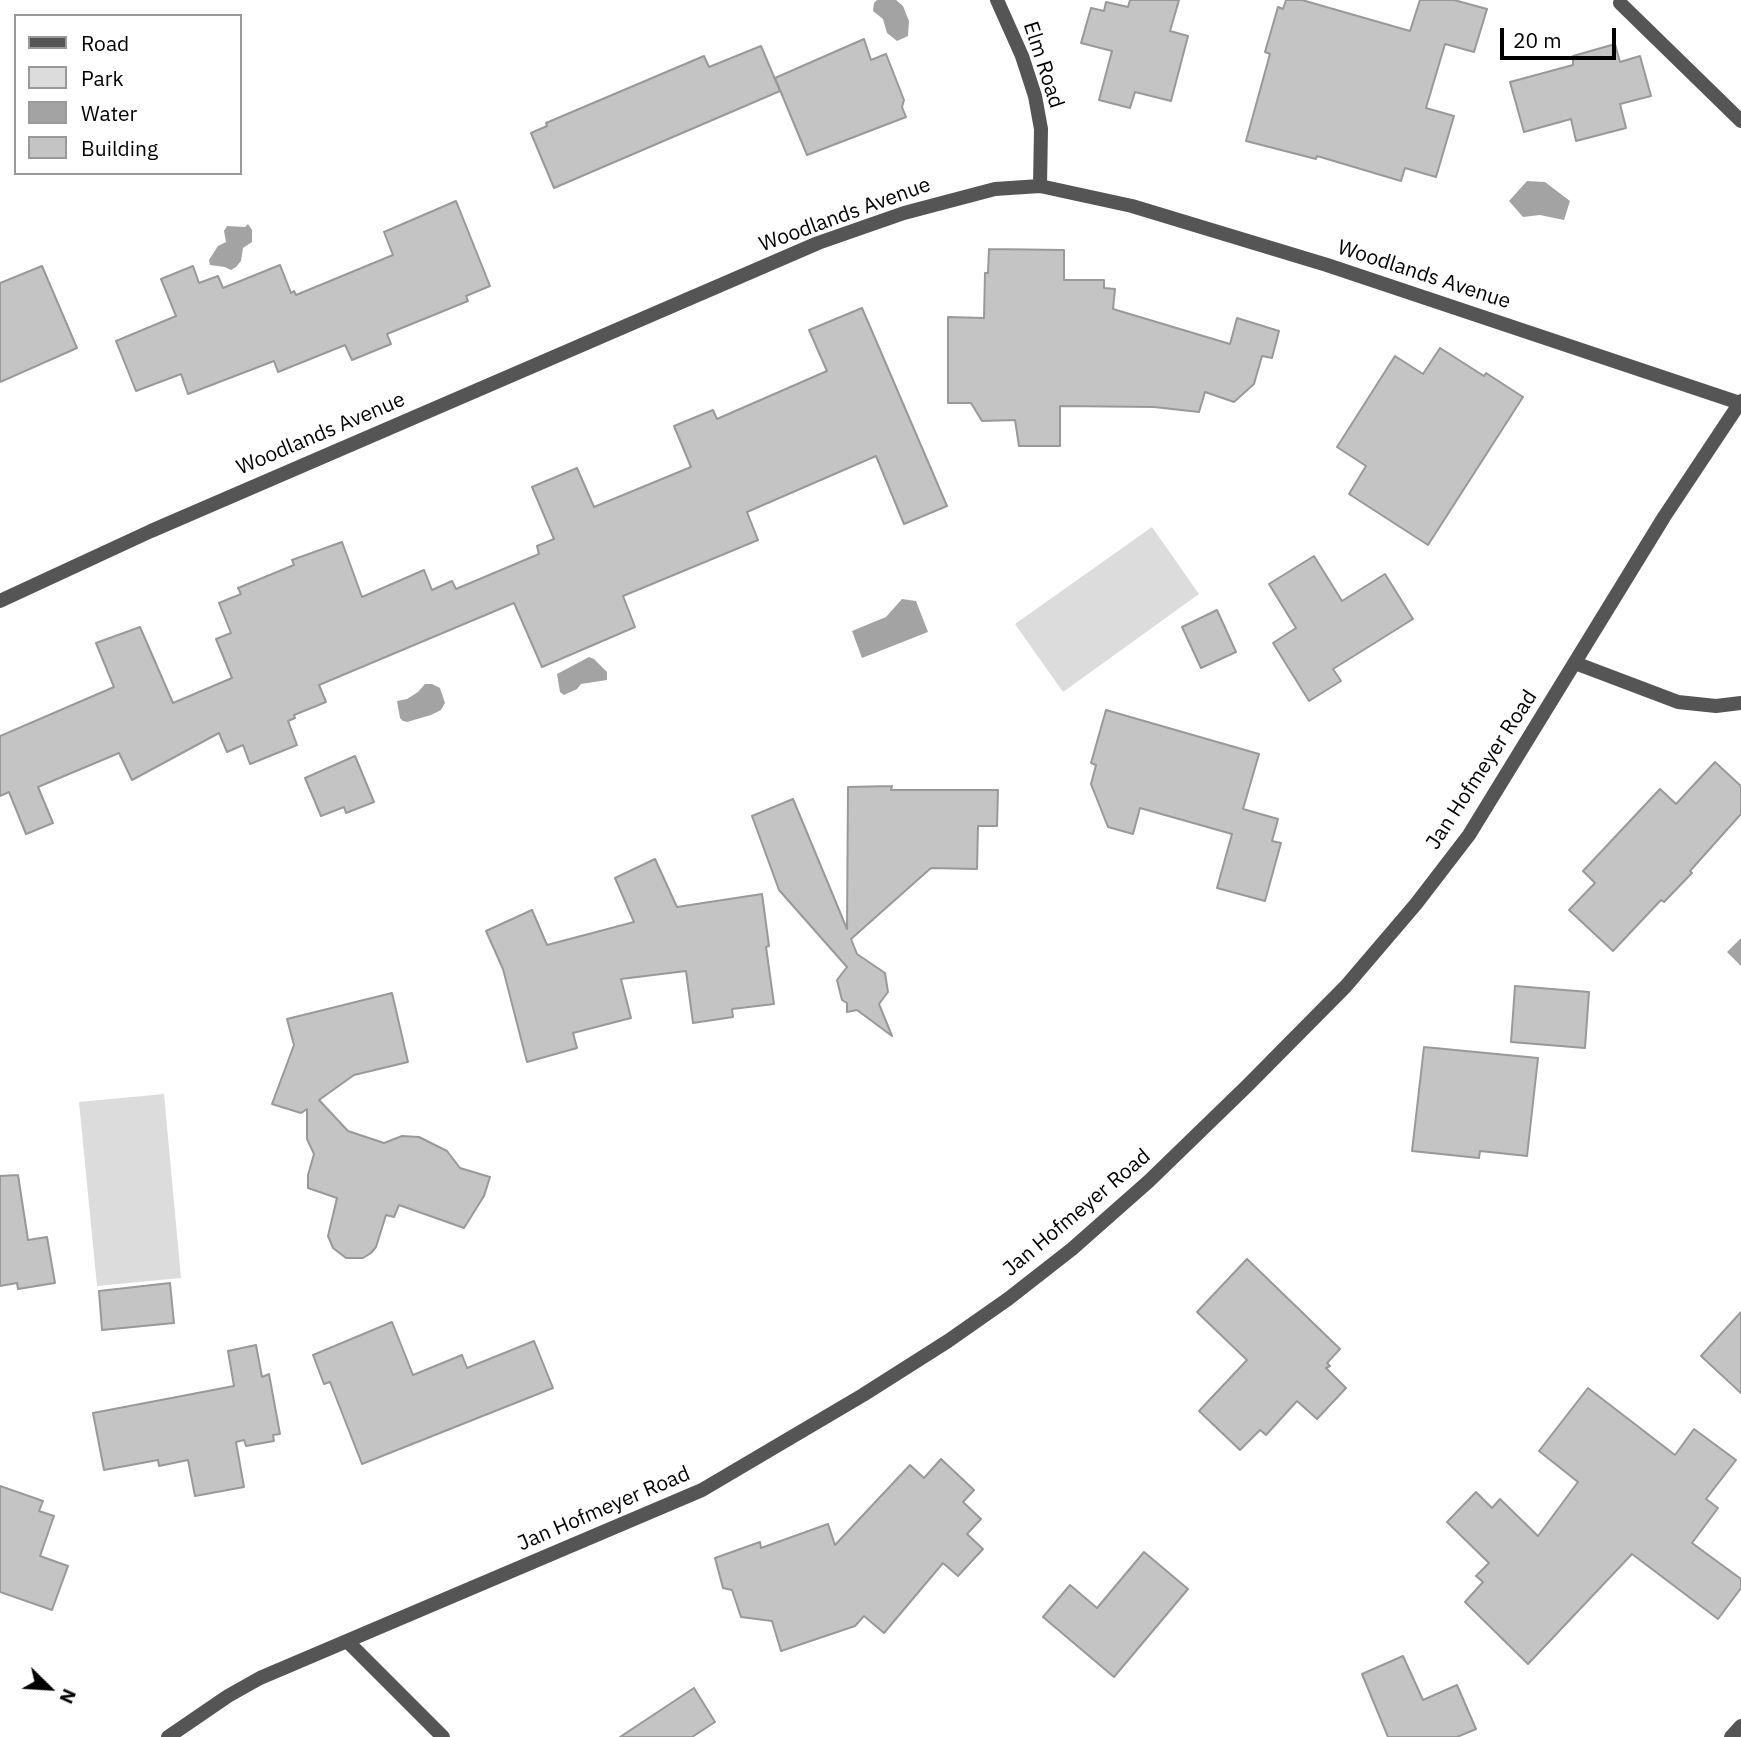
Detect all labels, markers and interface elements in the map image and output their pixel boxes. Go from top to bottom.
legend [14,14,242,175]
scale bar [1503,14,1618,58]
street label: Elm Road [1017,19,1069,111]
text: 20 m [1513,26,1562,54]
text: Road [81,29,129,57]
text: Park [81,64,124,92]
text: Water [81,99,137,127]
text: Building [81,134,158,162]
street label: Woodlands Avenue [756,172,934,258]
street label: Woodlands Avenue [1334,235,1514,315]
street label: Woodlands Avenue [233,387,409,481]
street label: Jan Hofmeyer Road [1421,686,1543,854]
street label: Jan Hofmeyer Road [998,1144,1156,1282]
street label: Jan Hofmeyer Road [514,1461,694,1557]
north arrow [14,1653,84,1723]
text: N [54,1685,82,1708]

